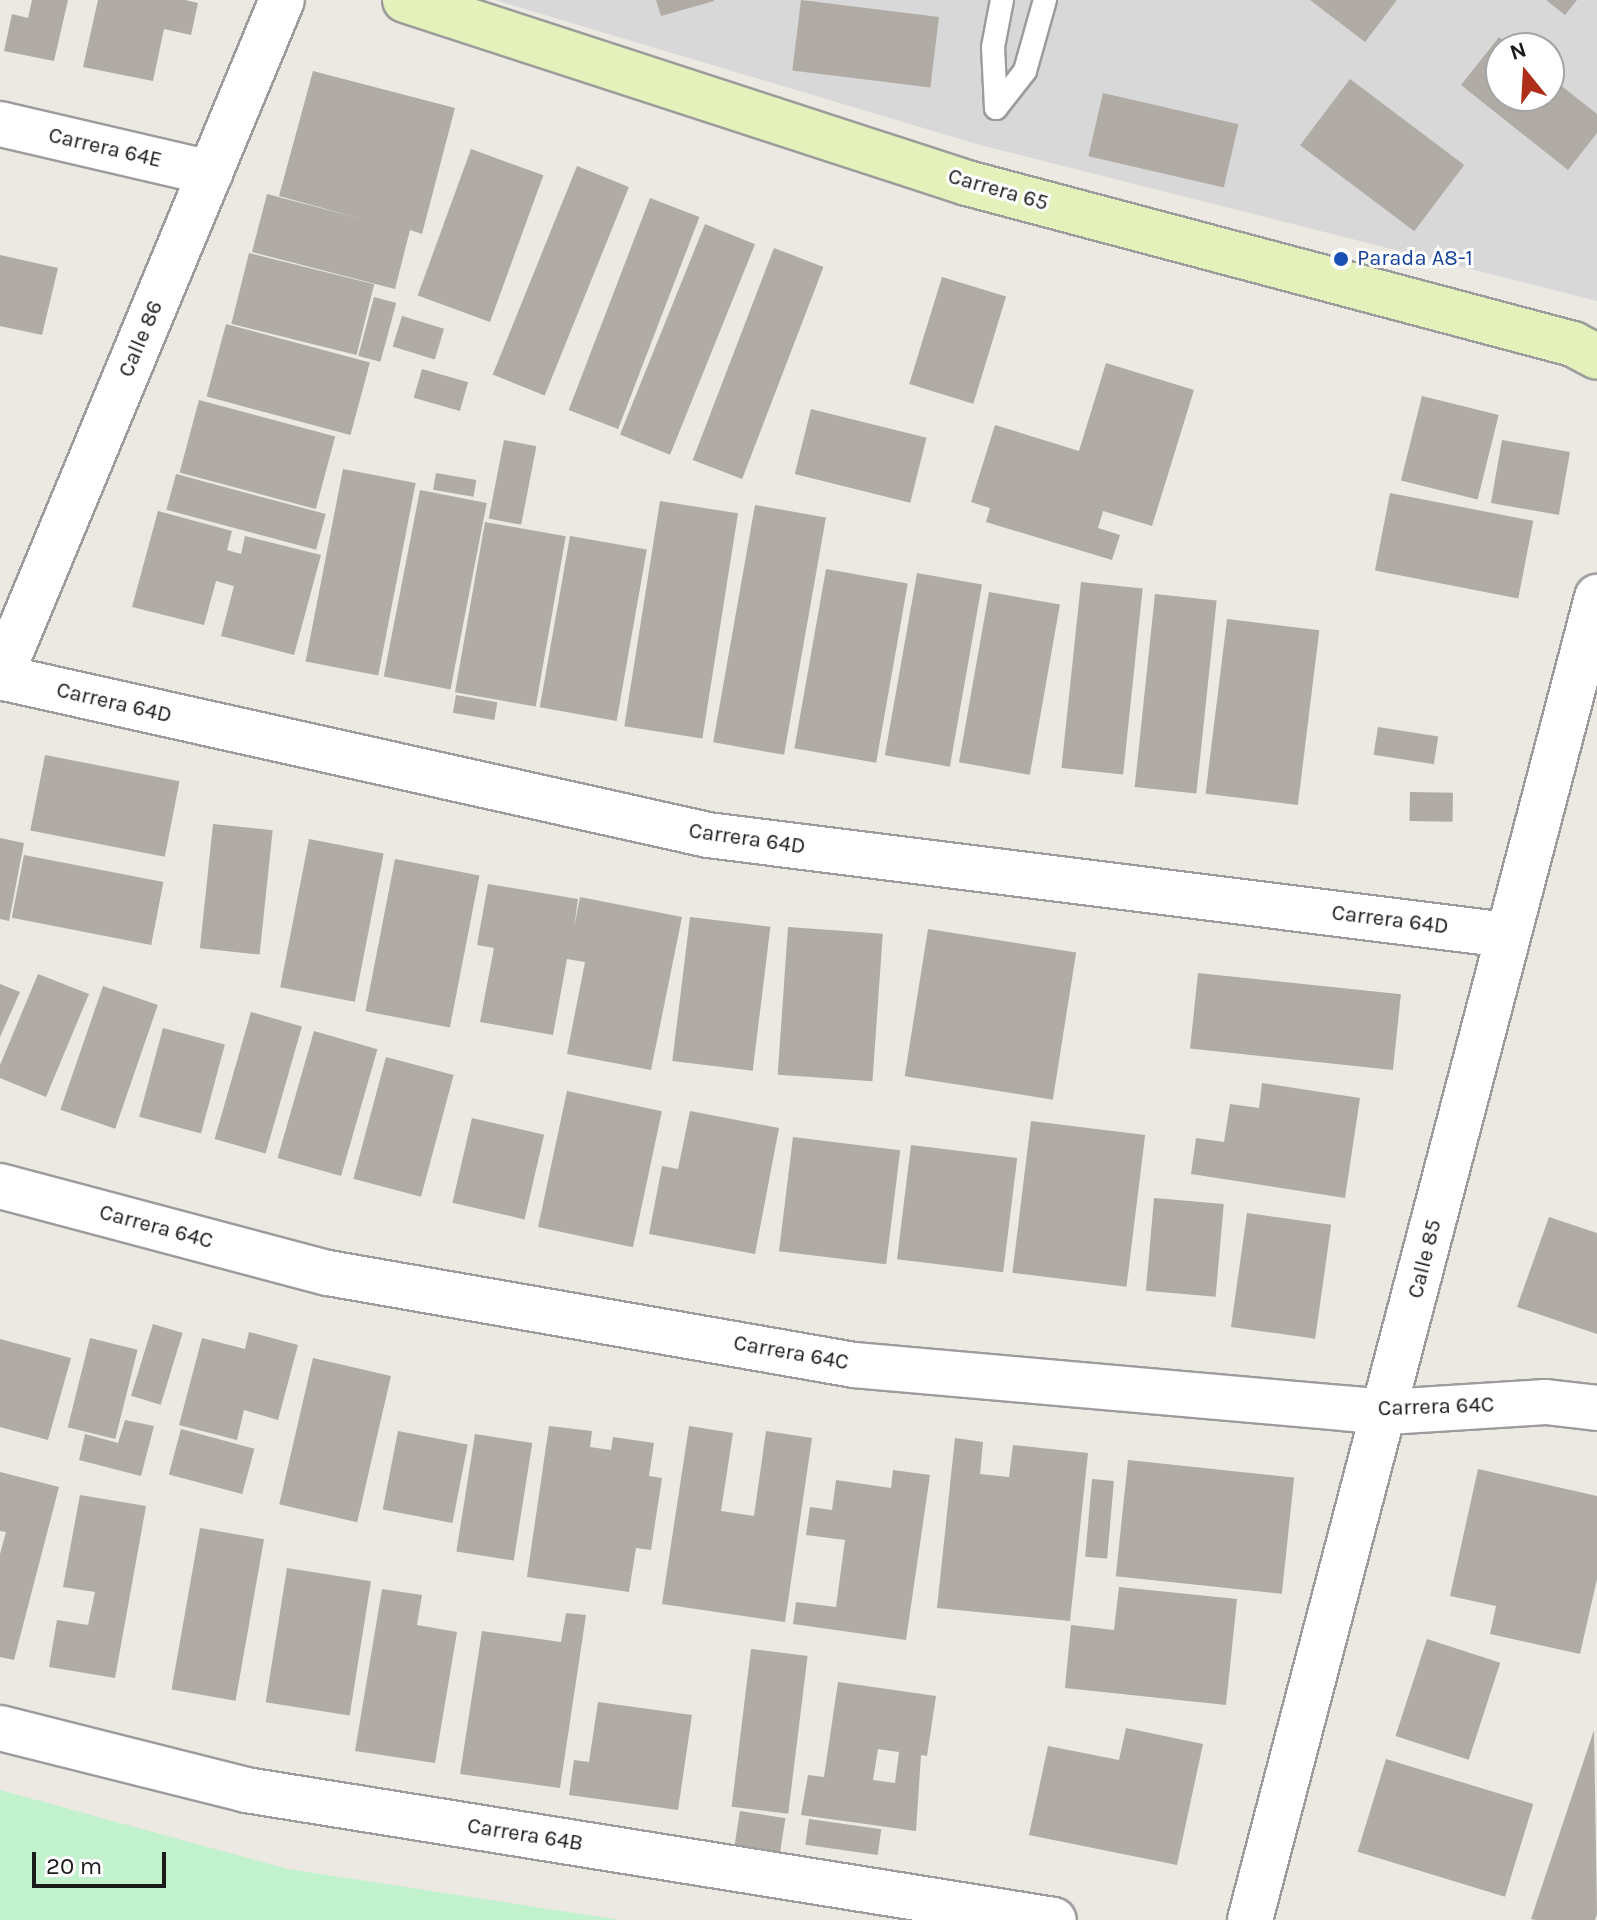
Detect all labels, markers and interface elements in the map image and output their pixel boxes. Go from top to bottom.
north arrow [1485,32,1565,112]
text: N [1507,36,1530,66]
street label: Carrera 64E [46,122,164,174]
street label: Carrera 65 [945,163,1051,217]
place label: Parada A8-1 [1357,246,1473,272]
marker: Parada A8-1 [1332,250,1350,268]
street label: Calle 86 [113,297,169,381]
street label: Carrera 64D [54,677,174,729]
street label: Carrera 64D [687,818,807,860]
street label: Carrera 64D [1330,900,1450,940]
street label: Carrera 64C [96,1199,216,1255]
street label: Calle 85 [1402,1217,1448,1301]
street label: Carrera 64C [731,1330,851,1376]
street label: Carrera 64C [1377,1392,1495,1422]
street label: Carrera 64B [465,1813,585,1857]
scale bar [36,1836,170,1886]
text: 20 m [46,1852,102,1880]

